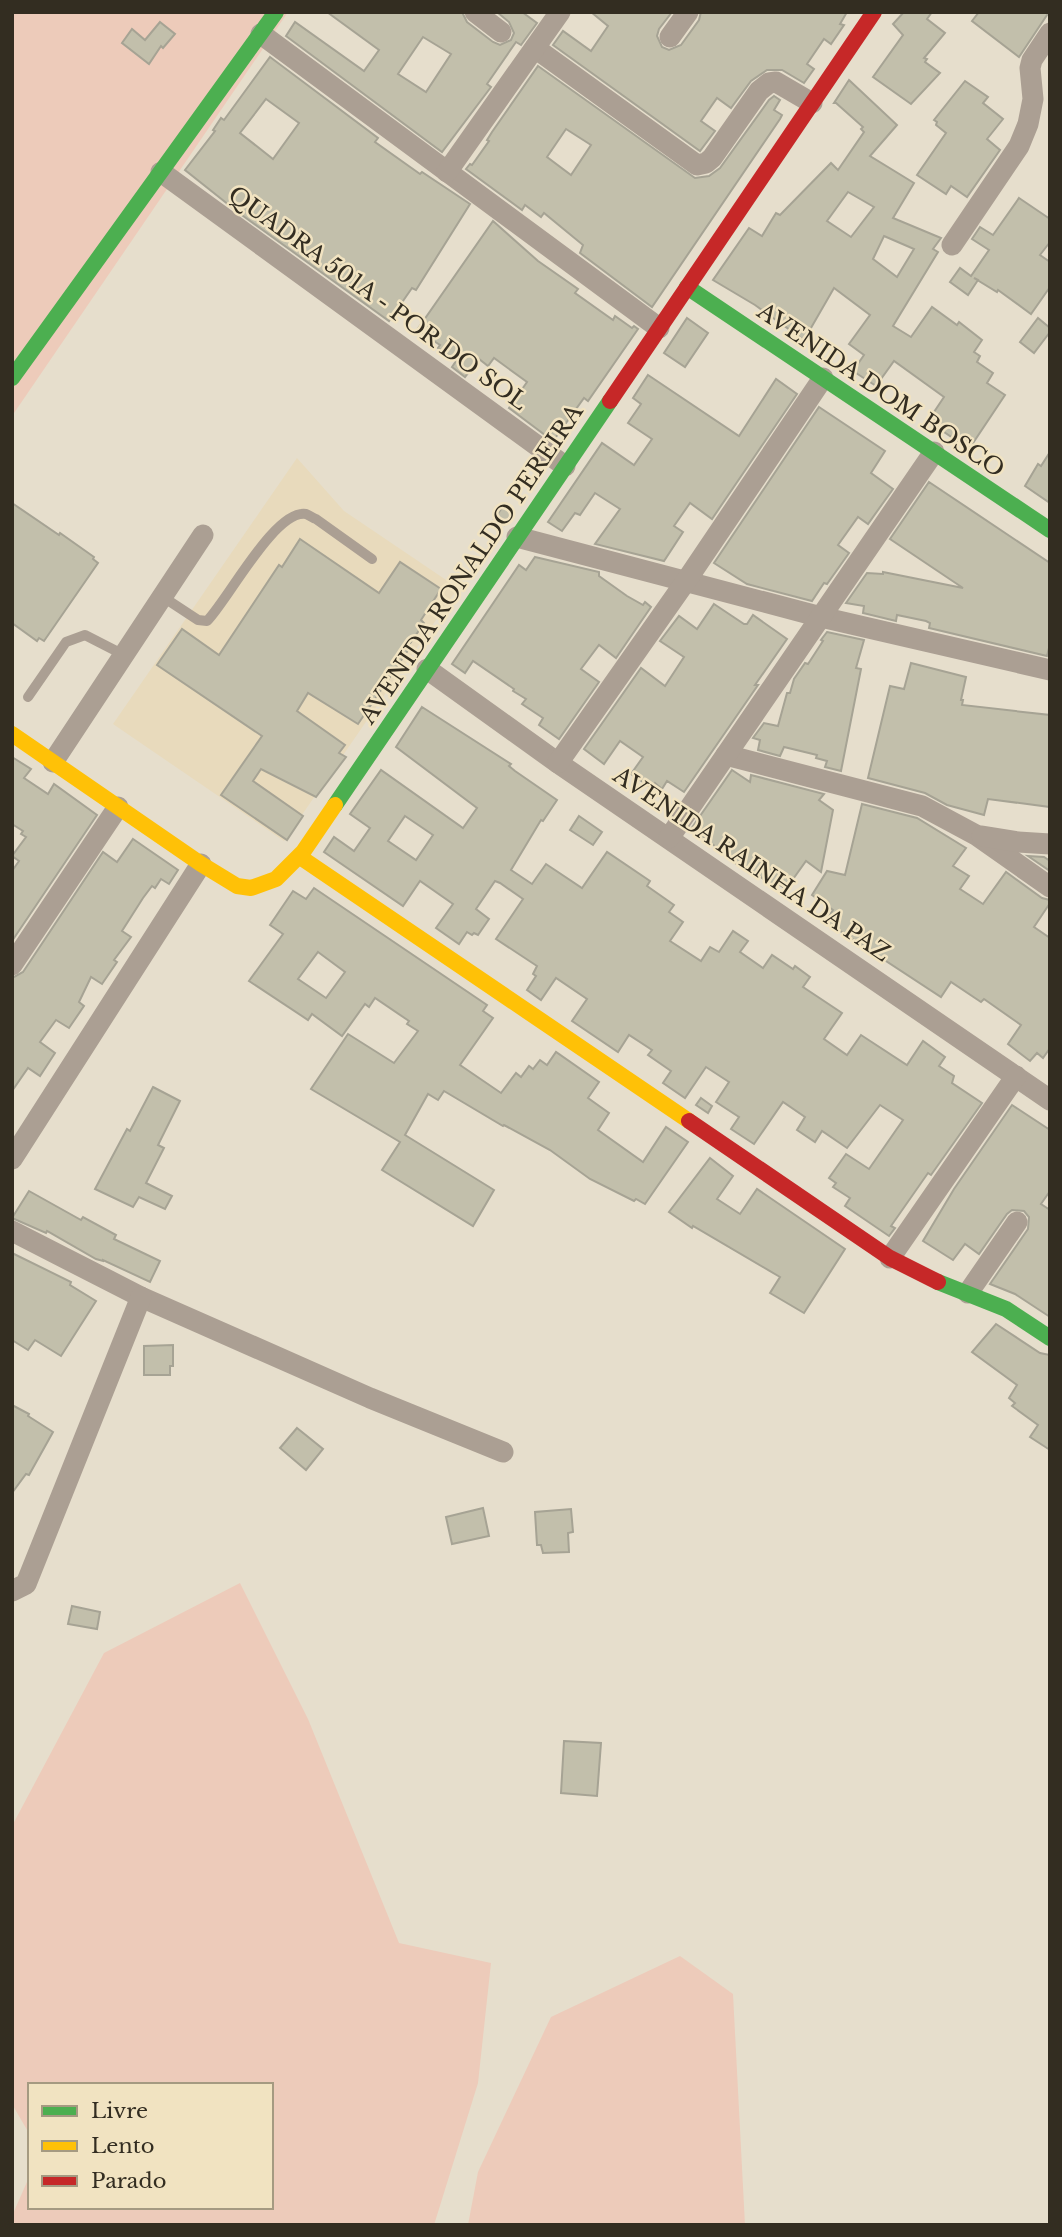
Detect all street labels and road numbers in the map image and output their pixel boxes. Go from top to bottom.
street label: QUADRA 501A - POR DO SOL [223,180,533,416]
street label: AVENIDA DOM BOSCO [751,296,1010,483]
street label: AVENIDA RONALDO PEREIRA [353,398,589,730]
street label: AVENIDA RAINHA DA PAZ [607,760,896,967]

